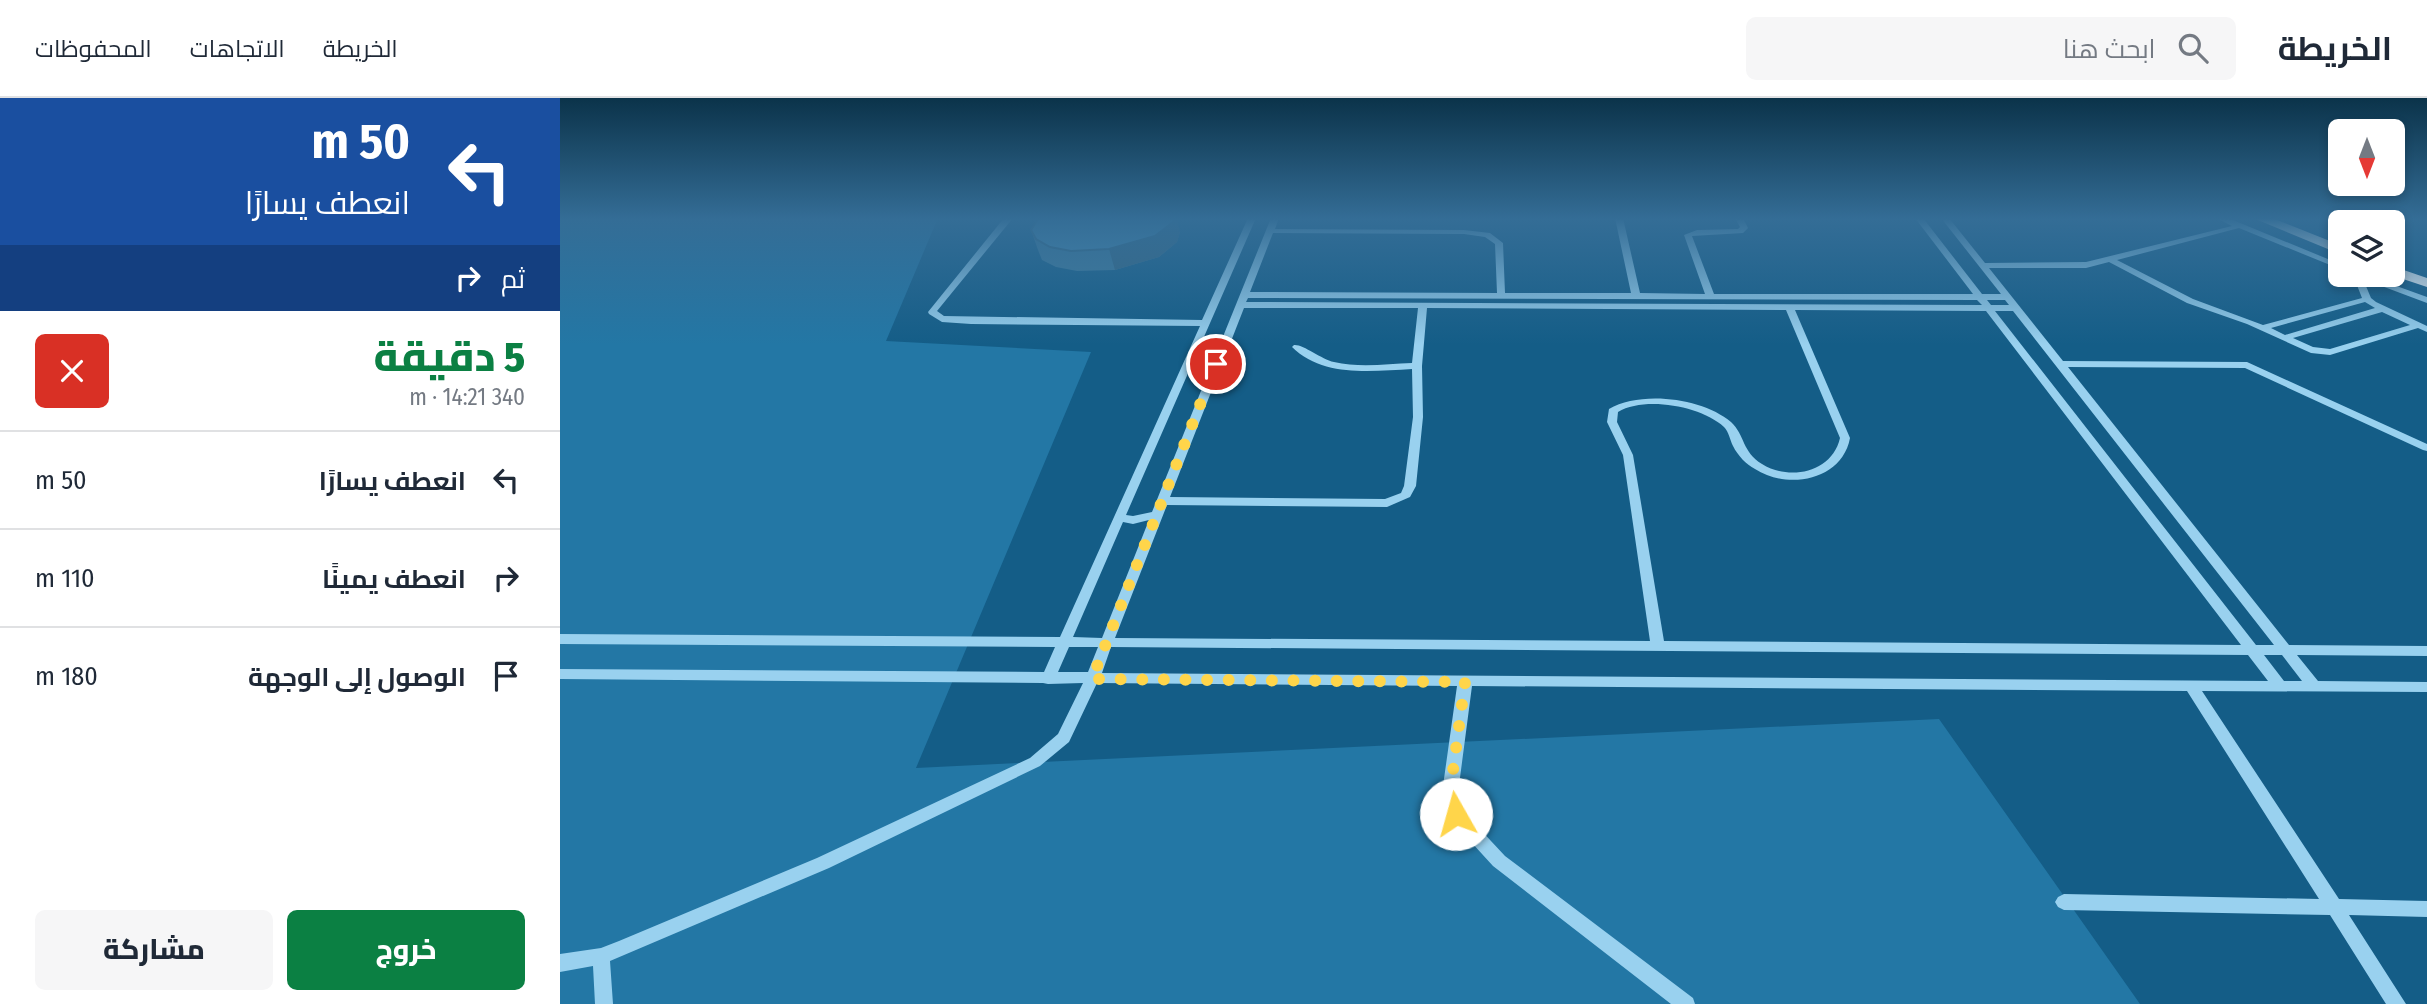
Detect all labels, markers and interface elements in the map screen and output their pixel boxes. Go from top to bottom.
search box [1746,17,2236,80]
icon: search [2174,29,2212,67]
text: الخريطة [2278,29,2392,69]
text: ابحث هنا [2063,34,2156,65]
text: المحفوظات [35,35,152,63]
text: الاتجاهات [190,35,285,63]
text: الخريطة [323,35,398,63]
text: 50 m [312,112,410,171]
north arrow [2328,119,2404,196]
map controls [2328,119,2405,287]
icon: left [434,126,525,217]
text: انعطف يسارًا [245,184,410,222]
button: layers [2328,210,2405,287]
icon: right [449,259,487,297]
text: ثم [501,264,525,295]
text: 5 دقيقة [374,332,525,382]
button: close [35,334,109,408]
pin [1186,334,1246,394]
icon: arrive [1197,345,1235,383]
text: 340 m · 14:21 [409,383,525,411]
icon: left [487,461,525,499]
text: 50 m [35,465,87,496]
text: انعطف يسارًا [319,466,466,497]
icon: right [487,559,525,597]
text: 110 m [35,563,95,594]
text: انعطف يمينًا [322,564,466,595]
icon: arrive [487,657,525,695]
text: 180 m [35,661,98,692]
text: الوصول إلى الوجهة [248,662,466,693]
position arrow [1419,777,1493,851]
button: مشاركة [35,910,273,990]
button: خروج [287,910,525,990]

